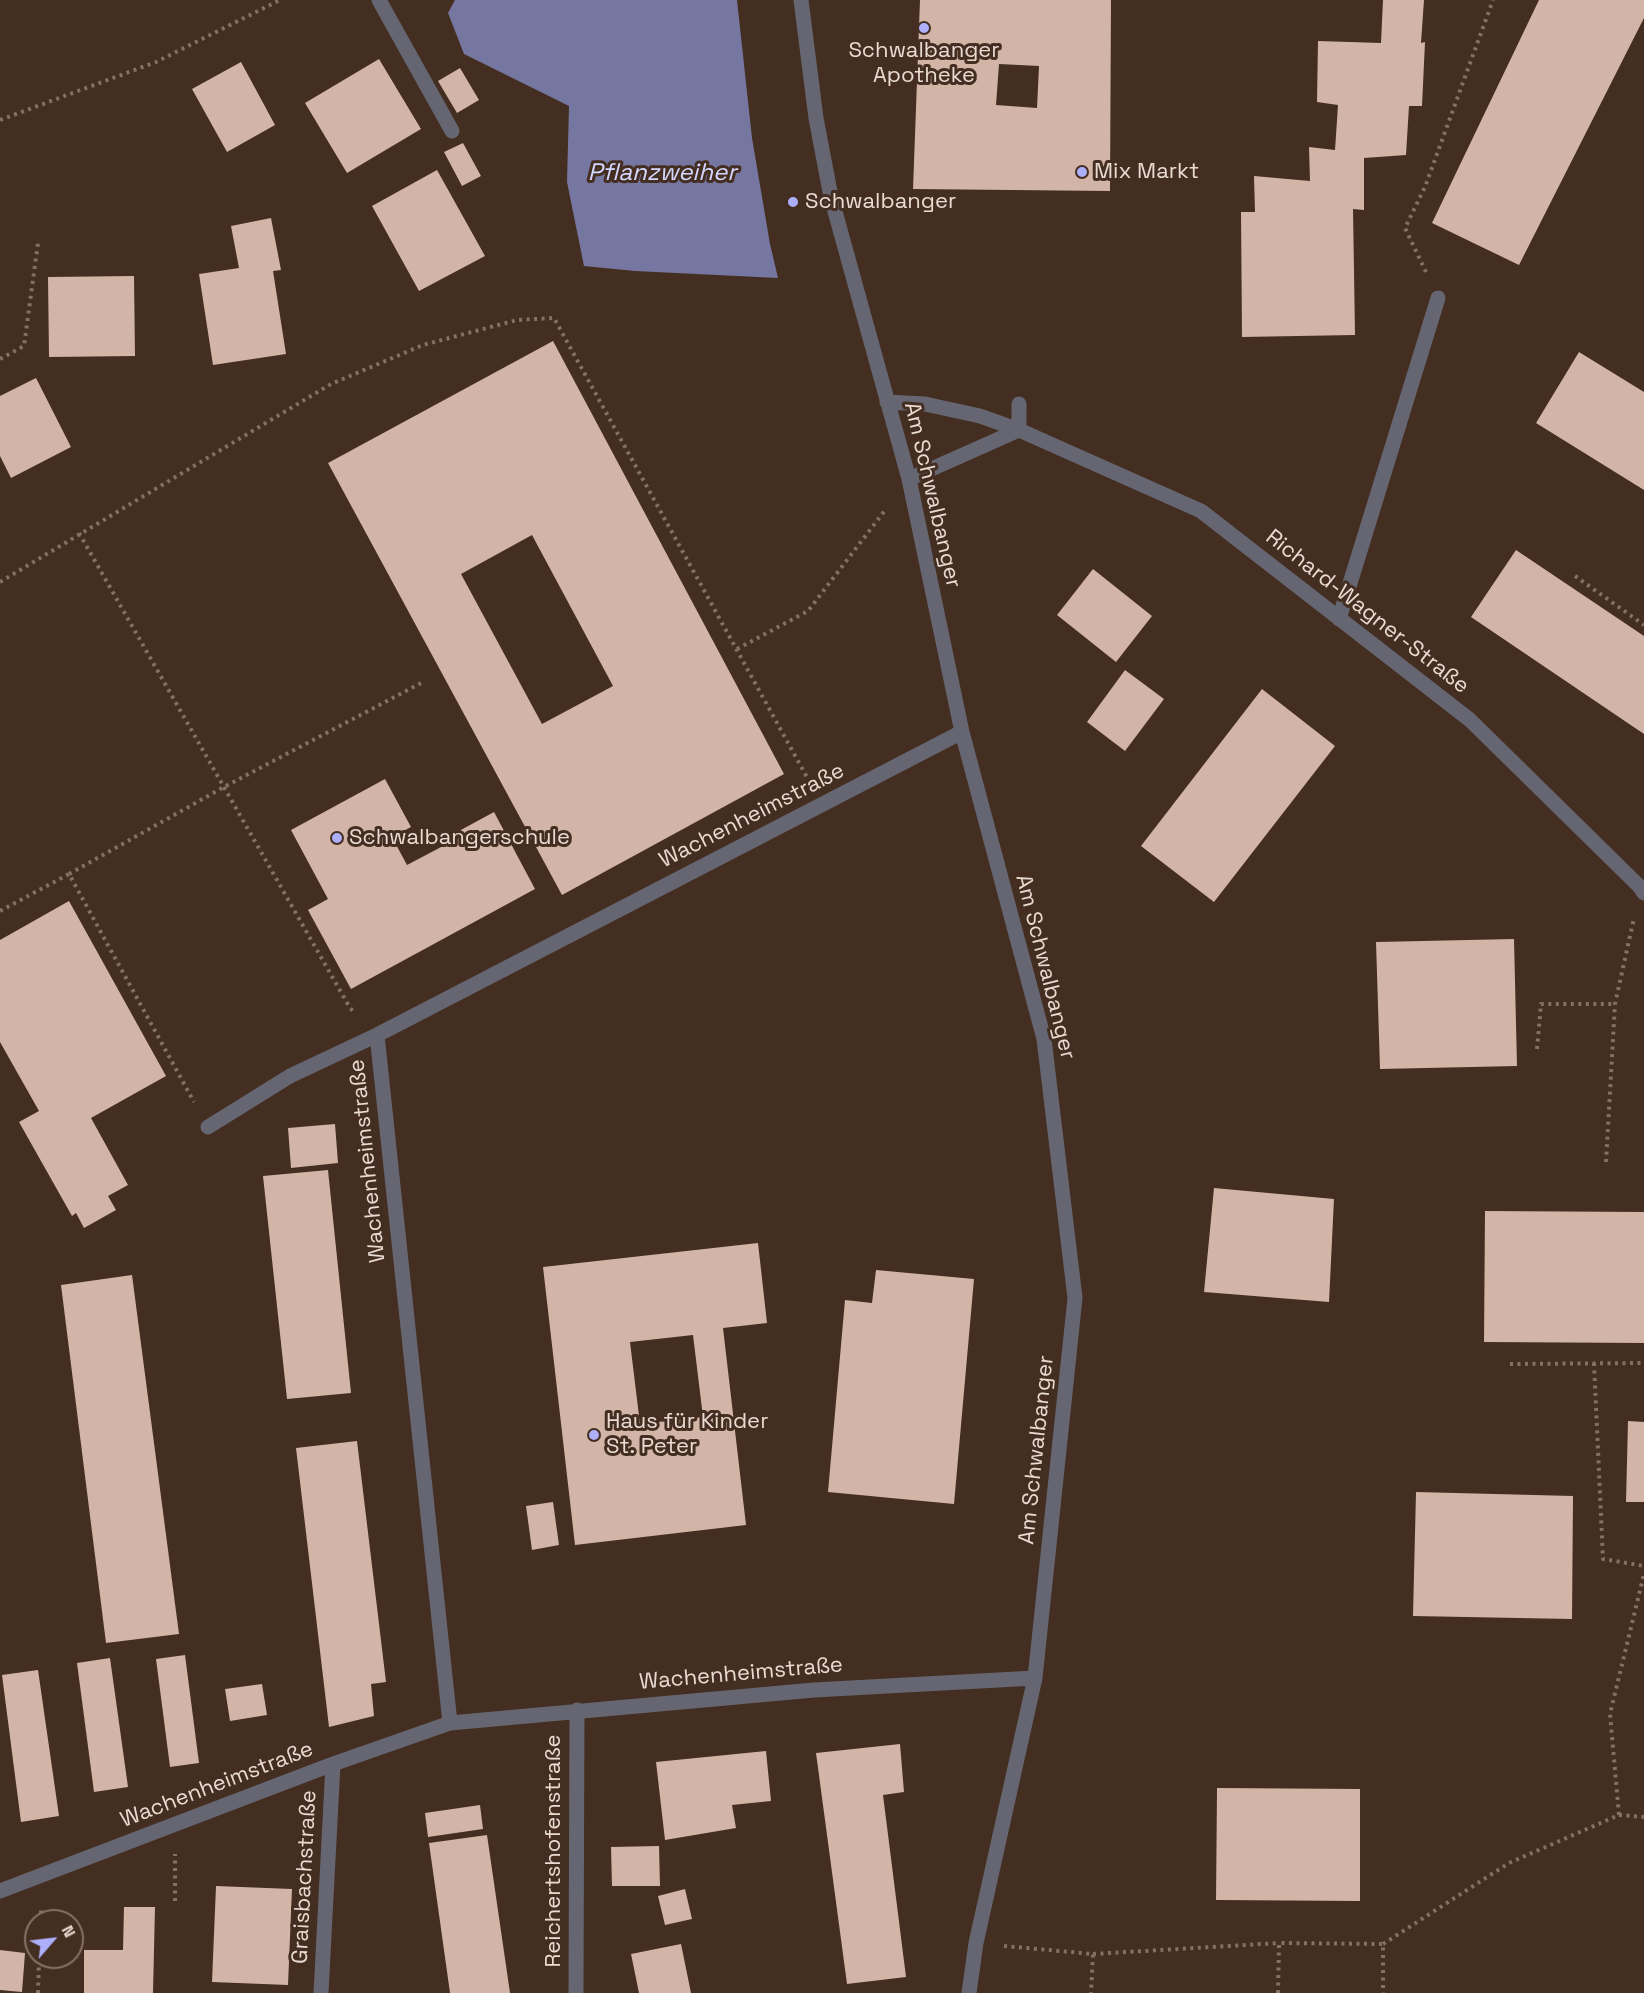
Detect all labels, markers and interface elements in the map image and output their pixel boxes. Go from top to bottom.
marker: Schwalbanger Apotheke [917,21,931,35]
place label: Schwalbanger Apotheke [848,38,1000,90]
water label: Pflanzweiher [588,159,736,187]
place label: Mix Markt [1094,159,1199,185]
marker: Mix Markt [1075,165,1089,179]
place label: Schwalbanger [805,189,956,215]
marker: Schwalbanger [786,195,800,209]
street label: Am Schwalbanger [898,400,966,590]
street label: Richard-Wagner-Straße [1260,524,1474,700]
street label: Wachenheimstraße [655,758,849,874]
place label: Schwalbangerschule [349,825,570,851]
marker: Schwalbangerschule [330,831,344,845]
street label: Am Schwalbanger [1009,872,1081,1062]
street label: Wachenheimstraße [344,1058,392,1264]
street label: Am Schwalbanger [1014,1354,1060,1546]
place label: Haus für Kinder St. Peter [606,1409,768,1460]
marker: Haus für Kinder St. Peter [587,1428,601,1442]
street label: Wachenheimstraße [638,1652,844,1696]
street label: Reichertshofenstraße [541,1734,567,1968]
street label: Wachenheimstraße [117,1736,317,1834]
street label: Graisbachstraße [287,1789,323,1965]
north arrow [24,1909,84,1969]
text: N [57,1922,80,1941]

